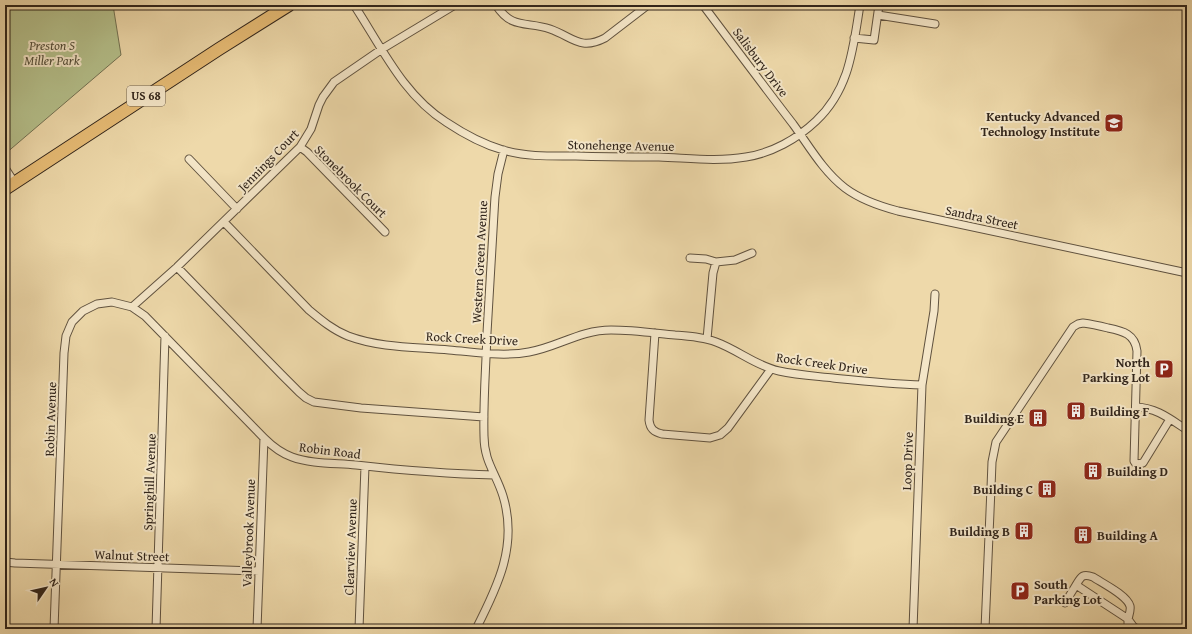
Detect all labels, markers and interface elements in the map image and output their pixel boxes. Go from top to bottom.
street label: Salisbury Drive [728,24,793,101]
park label: Preston S Miller Park [24,36,80,70]
road number: US 68 [127,86,165,106]
place label: Kentucky Advanced Technology Institute [981,107,1101,141]
school or university icon: Kentucky Advanced Technology Institute [1103,112,1125,134]
street label: Jennings Court [232,124,304,197]
street label: Stonehenge Avenue [567,135,675,156]
street label: Stonebrook Court [310,141,392,222]
street label: Western Green Avenue [467,200,492,324]
street label: Sandra Street [944,201,1020,235]
street label: Rock Creek Drive [425,327,519,350]
street label: Rock Creek Drive [775,348,869,379]
place label: North Parking Lot [1082,353,1150,387]
parking icon: North Parking Lot [1153,358,1175,380]
street label: Robin Avenue [40,381,61,457]
building icon: Building F [1065,400,1087,422]
place label: Building F [1090,402,1149,421]
building icon: Building E [1027,407,1049,429]
place label: Building E [965,409,1024,428]
street label: Loop Drive [897,431,918,491]
street label: Springhill Avenue [138,433,161,531]
street label: Robin Road [298,437,362,464]
building icon: Building D [1082,460,1104,482]
place label: Building D [1107,462,1168,481]
building icon: Building C [1036,478,1058,500]
street label: Valleybrook Avenue [237,479,260,587]
place label: Building C [973,480,1033,499]
street label: Clearview Avenue [339,498,362,596]
building icon: Building B [1013,520,1035,542]
place label: Building B [950,522,1010,541]
building icon: Building A [1072,524,1094,546]
place label: Building A [1097,526,1158,545]
street label: Walnut Street [94,545,170,566]
north arrow [26,568,66,608]
text: N [46,575,63,590]
place label: South Parking Lot [1034,575,1102,609]
parking icon: South Parking Lot [1009,580,1031,602]

